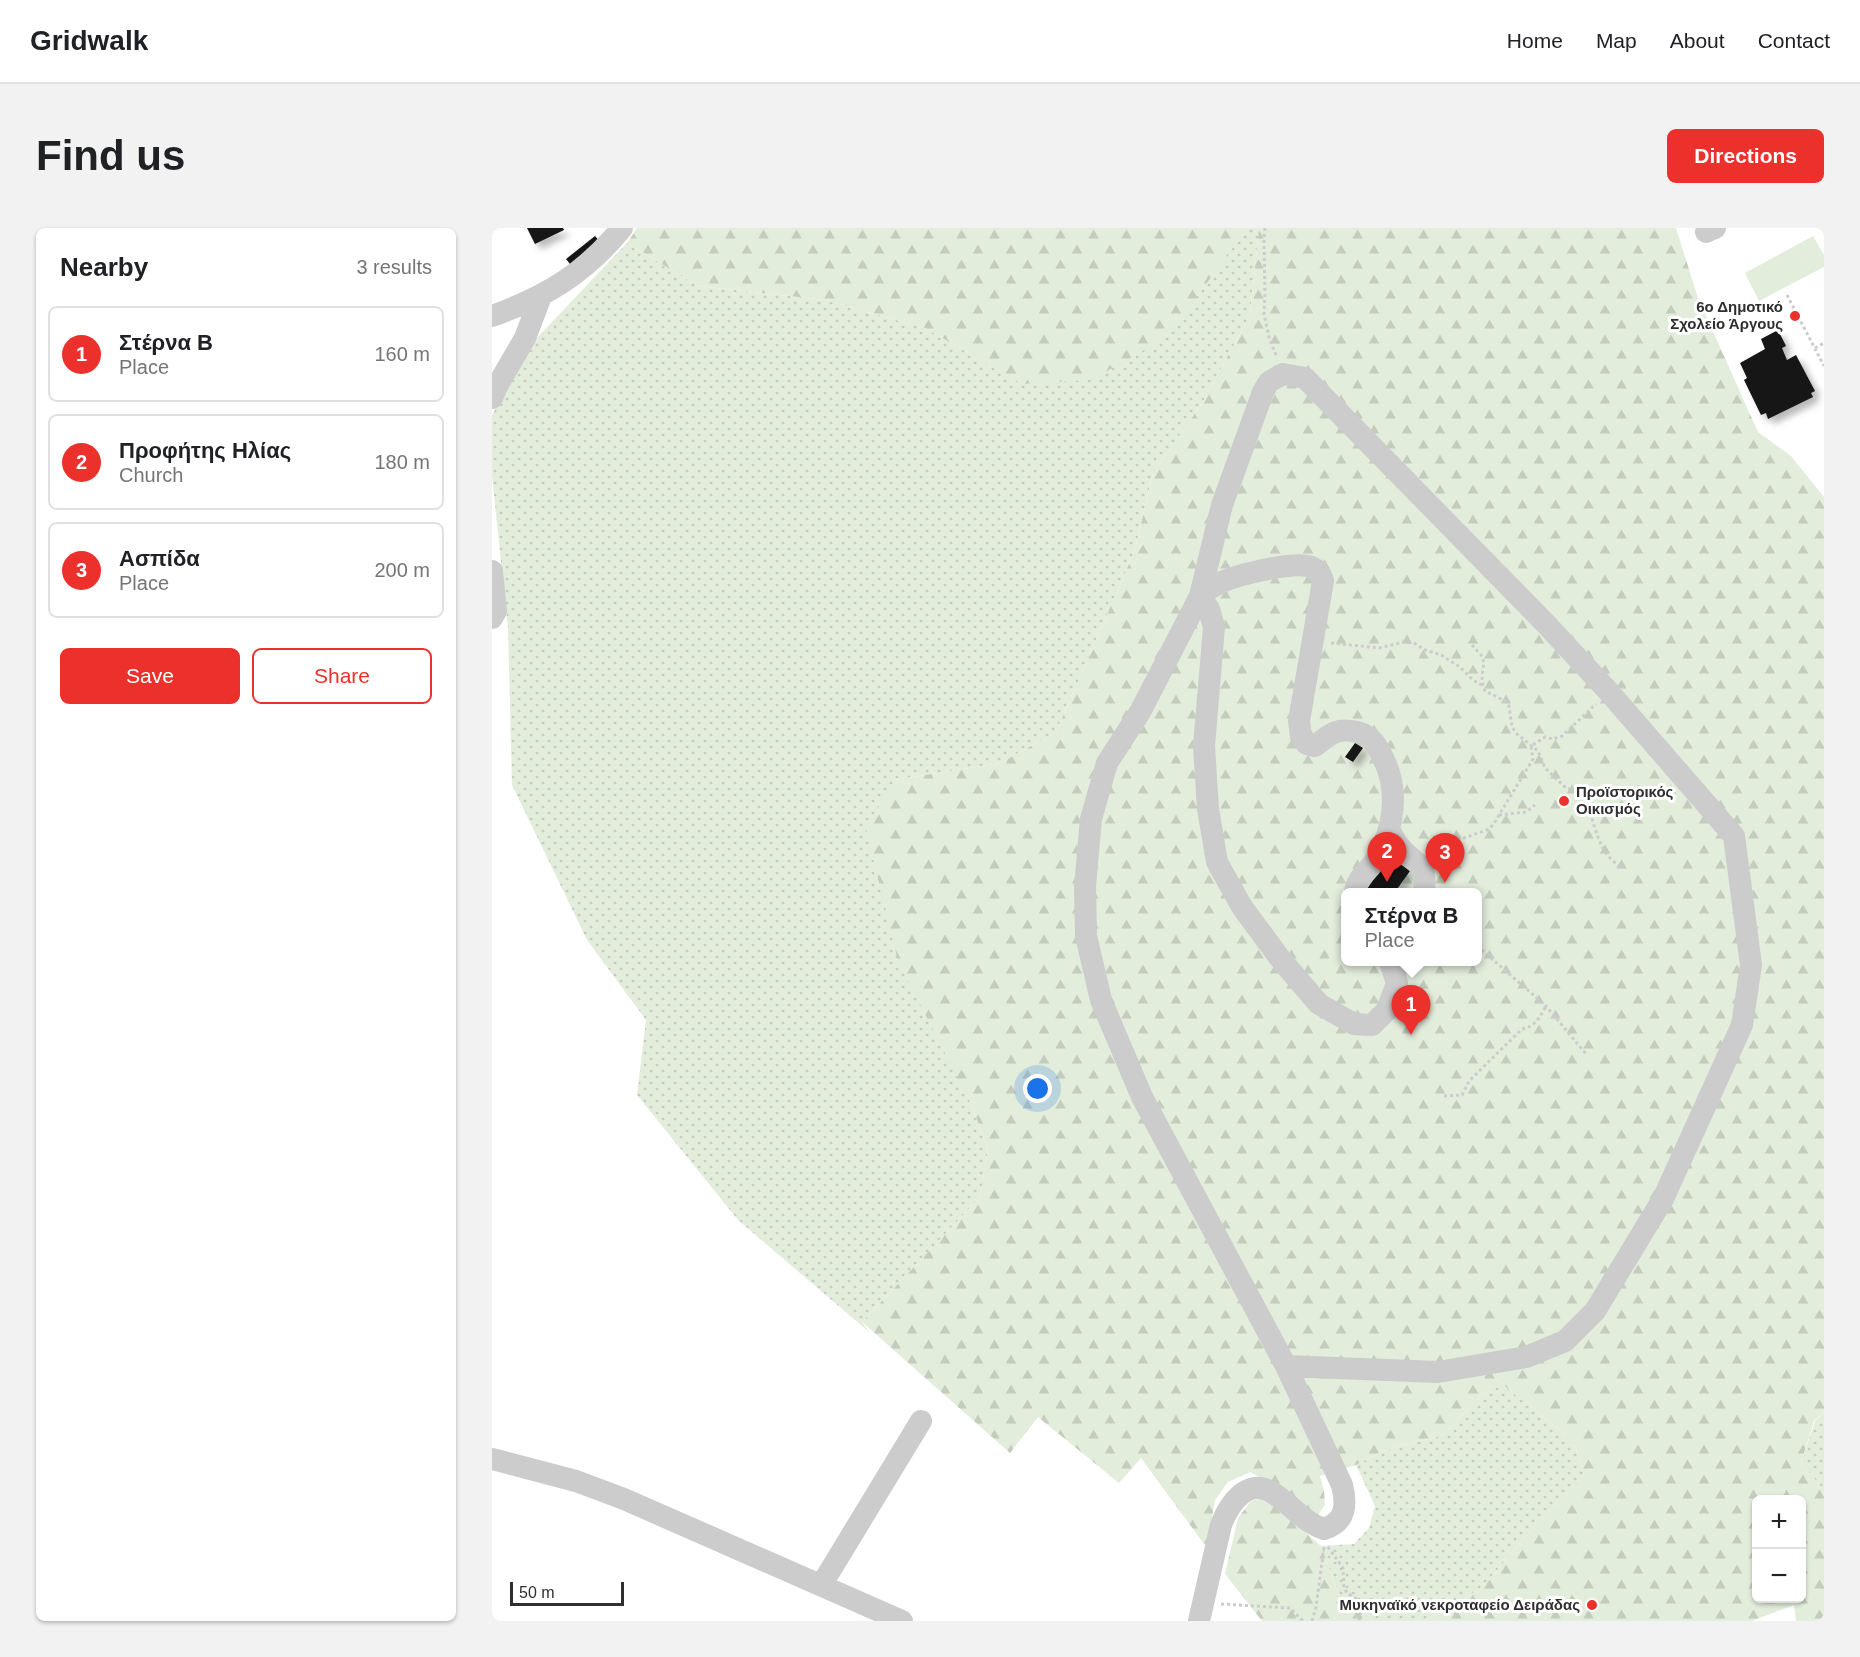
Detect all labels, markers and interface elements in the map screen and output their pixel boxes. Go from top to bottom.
text: Gridwalk [30,25,148,56]
text: Home [1507,29,1563,52]
text: Map [1596,29,1637,52]
text: About [1670,29,1725,52]
text: Contact [1758,29,1830,52]
button: Directions [1667,129,1824,183]
text: Find us [36,132,185,179]
text: Nearby [60,252,148,282]
text: 3 results [356,256,432,278]
place label: 6ο Δημοτικό Σχολείο Άργους [1670,298,1783,332]
marker: 6ο Δημοτικό Σχολείο Άργους [1788,309,1802,323]
text: Στέρνα Β [119,330,213,355]
text: 1 [76,343,87,365]
text: 160 m [374,343,430,365]
text: Place [119,356,169,378]
text: Προφήτης Ηλίας [119,438,291,463]
text: 2 [76,451,87,473]
text: 180 m [374,451,430,473]
text: Church [119,464,183,486]
text: Ασπίδα [119,546,200,571]
text: 3 [76,559,87,581]
text: 200 m [374,559,430,581]
text: Place [119,572,169,594]
button: Save [60,648,240,704]
button: Share [252,648,432,704]
place label: Προϊστορικός Οικισμός [1576,783,1674,817]
marker: Προϊστορικός Οικισμός [1557,794,1571,808]
pin: 2 [1368,832,1406,882]
pin: 3 [1426,834,1464,883]
popup [1341,888,1482,966]
text: Στέρνα Β [1365,903,1458,928]
text: Place [1365,929,1415,951]
pin: 1 [1392,986,1430,1035]
your location [1023,1074,1052,1103]
map controls [1752,1495,1806,1603]
button: + [1752,1495,1806,1549]
button: − [1752,1549,1806,1603]
scale bar [510,1579,624,1606]
text: 50 m [519,1584,555,1601]
place label: Μυκηναϊκό νεκροταφείο Δειράδας [1339,1596,1580,1613]
marker: Μυκηναϊκό νεκροταφείο Δειράδας [1585,1598,1599,1612]

